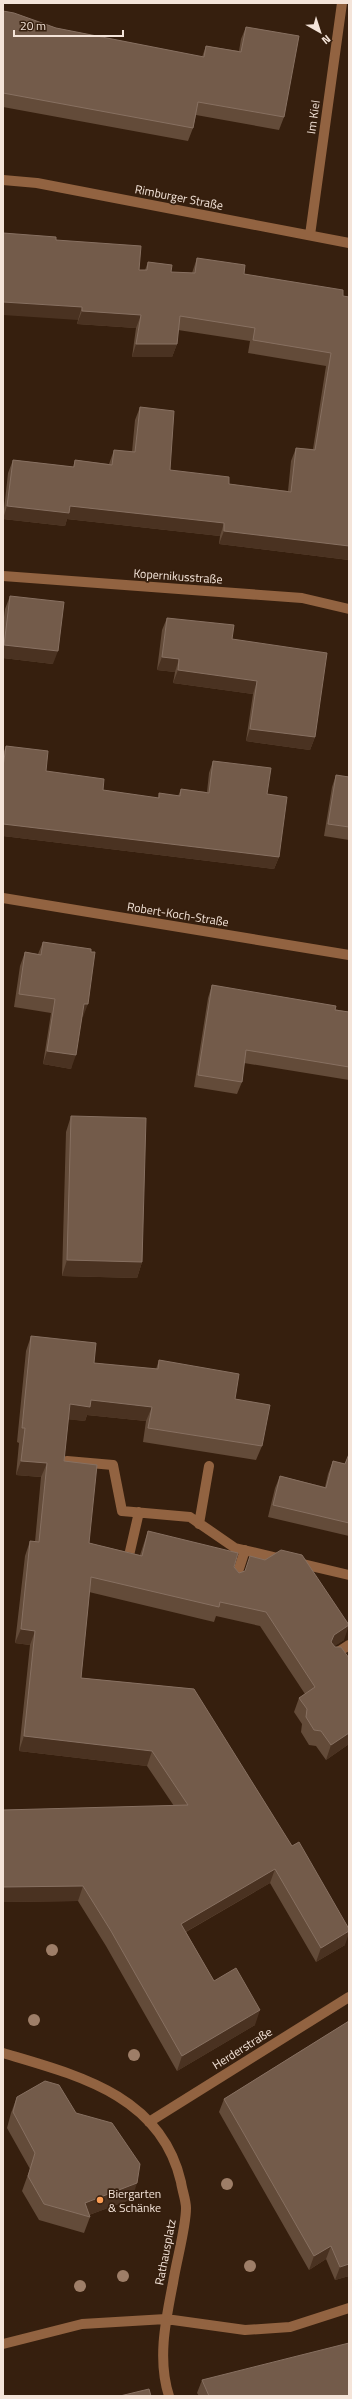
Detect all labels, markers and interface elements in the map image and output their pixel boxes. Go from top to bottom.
scale bar [14,12,123,38]
north arrow [300,12,340,52]
text: 20 m [20,16,46,35]
text: N [318,31,334,48]
street label: Im Kiel [301,99,325,135]
street label: Rimburger Straße [133,179,225,215]
street label: Kopernikusstraße [133,563,223,589]
street label: Robert-Koch-Straße [126,897,230,931]
street label: Herderstraße [208,2022,276,2074]
place label: Biergarten & Schänke [108,2184,161,2217]
marker: Biergarten & Schänke [95,2195,105,2205]
street label: Rathausplatz [149,2217,181,2287]

